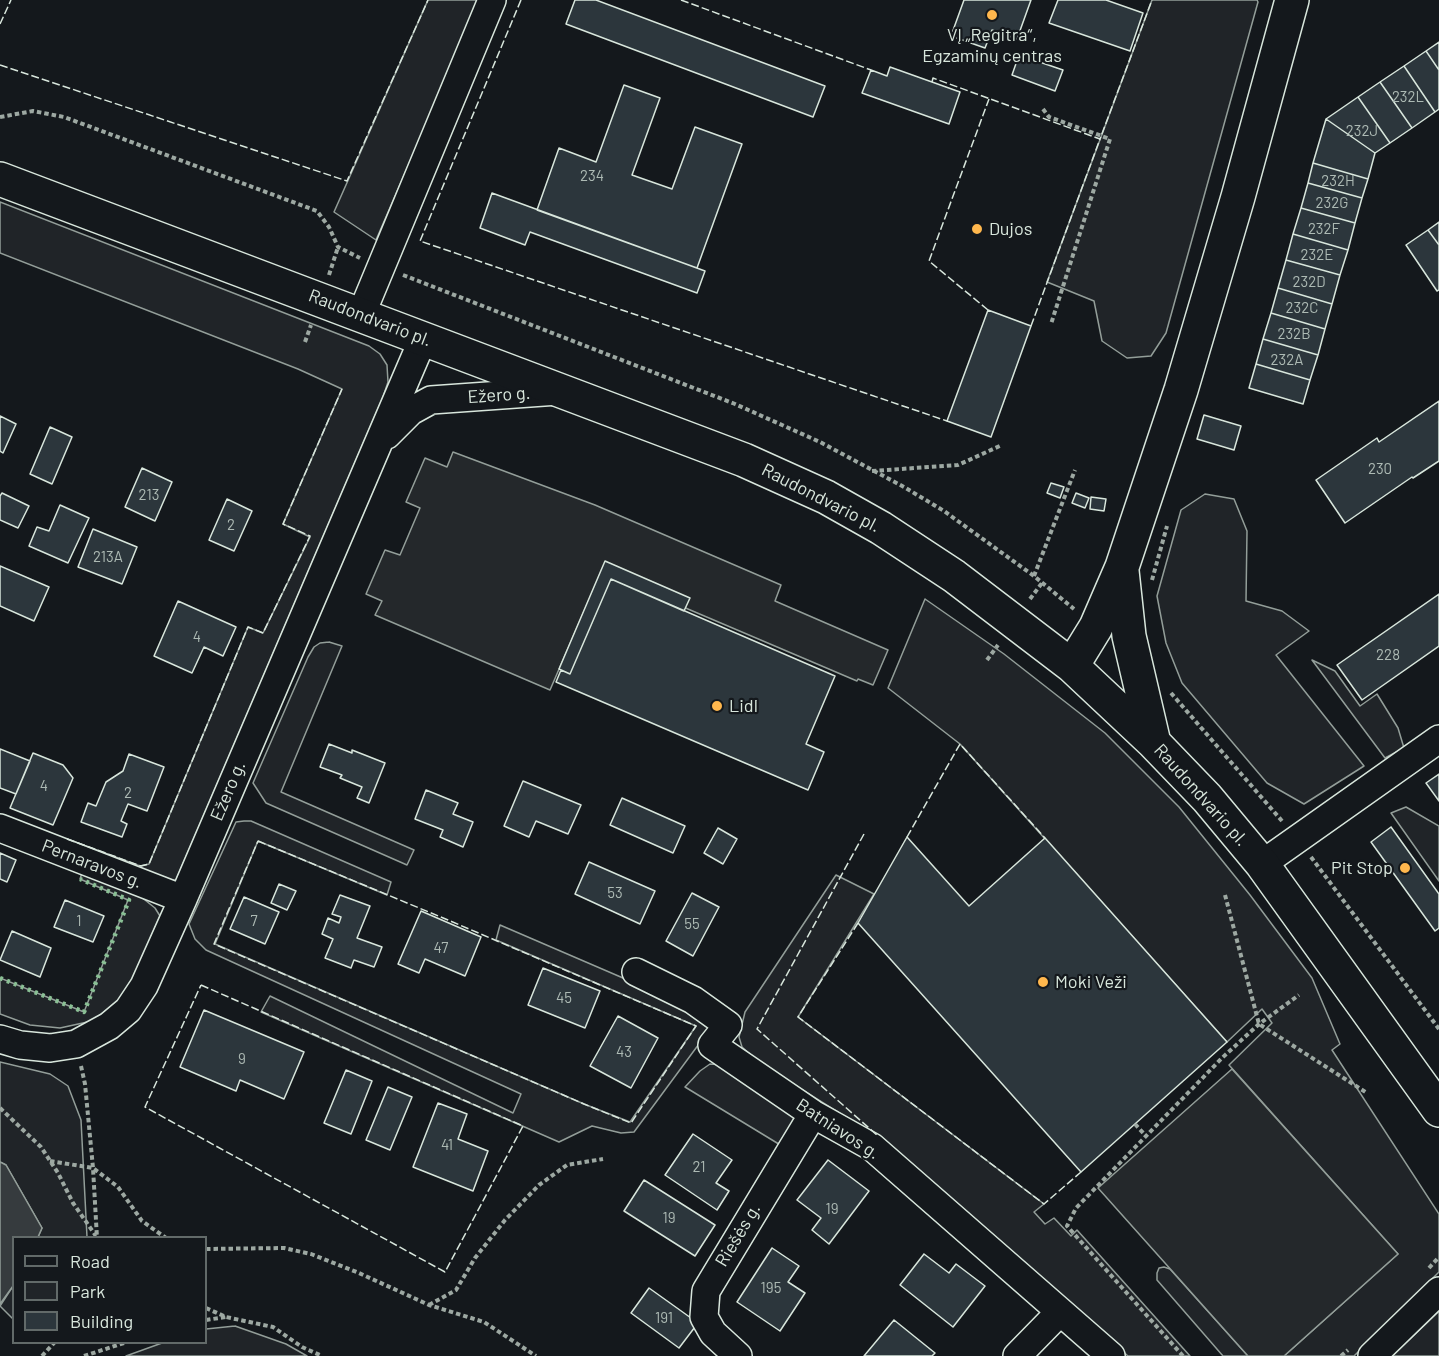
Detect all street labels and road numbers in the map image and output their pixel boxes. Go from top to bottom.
street label: Raudondvario pl. [305,285,435,351]
street label: Ežero g. [467,382,531,408]
street label: Raudondvario pl. [758,459,884,537]
street label: Raudondvario pl. [1149,739,1253,851]
street label: Ežero g. [206,758,250,824]
street label: Pernaravos g. [39,835,145,893]
street label: Batniavos g. [792,1094,884,1164]
street label: Riešės g. [711,1199,765,1271]

